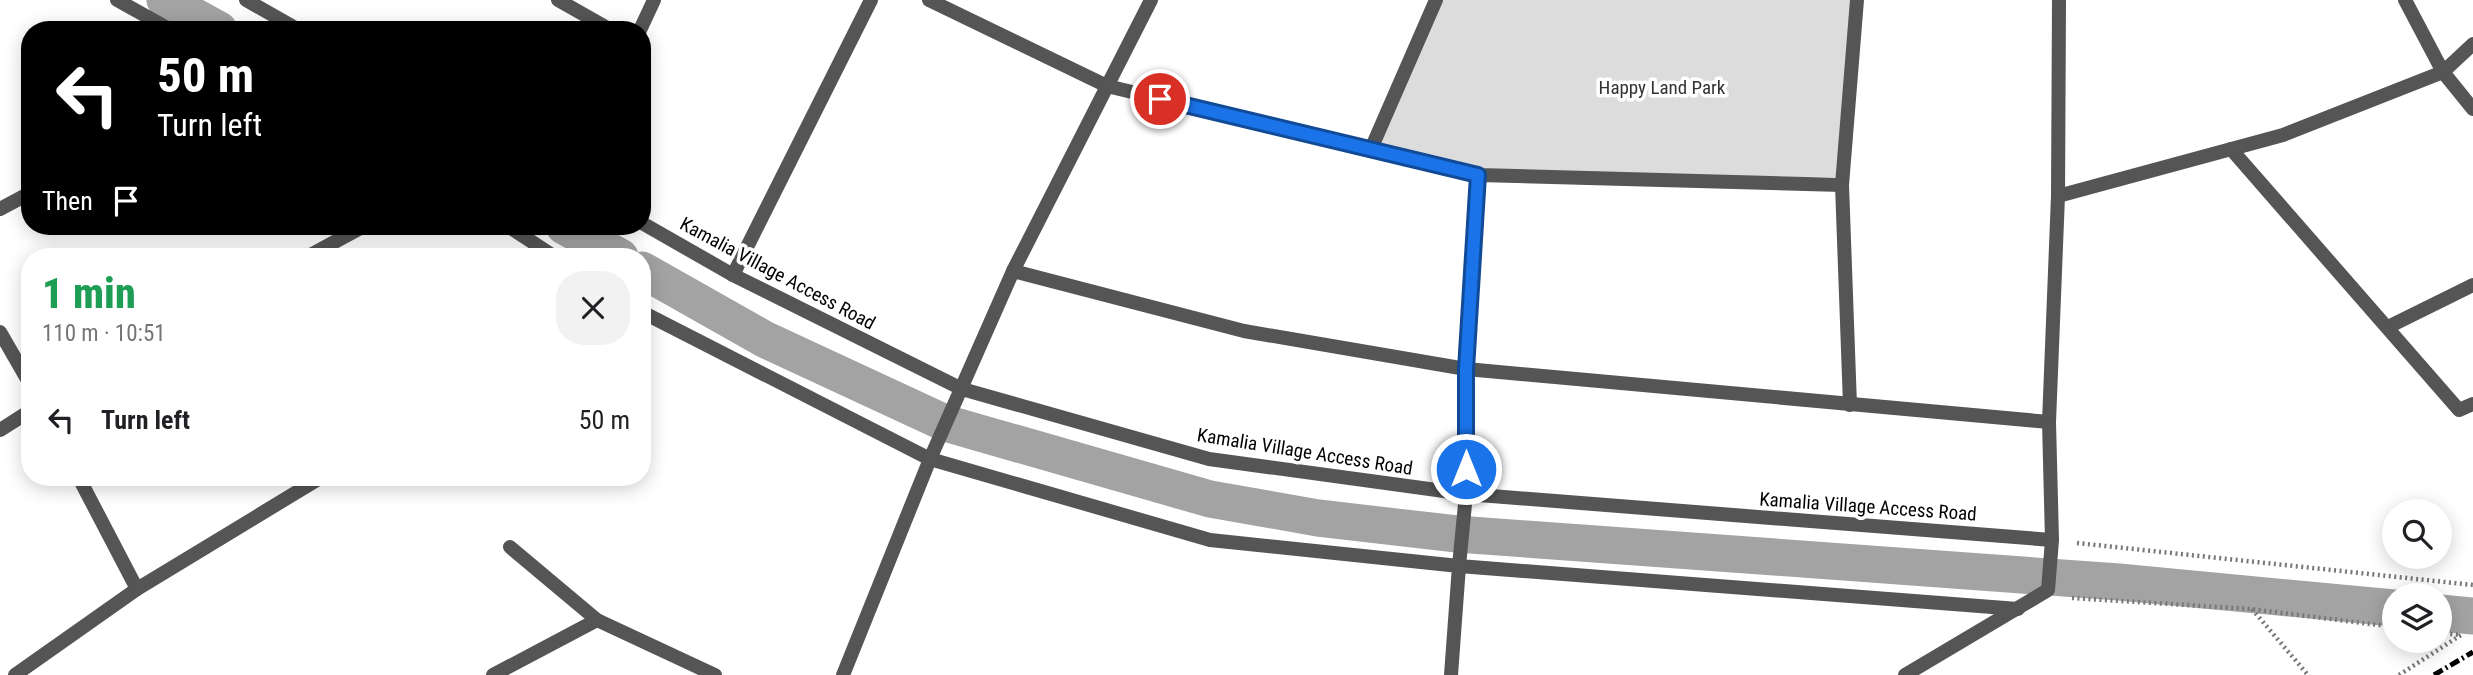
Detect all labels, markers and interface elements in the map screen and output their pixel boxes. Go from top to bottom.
text: 50 m [157,47,254,104]
icon: left [42,49,133,140]
pin [1130,69,1190,129]
park label: Happy Land Park [1599,76,1726,99]
icon: arrive [1141,80,1179,118]
text: Turn left [157,106,262,144]
icon: arrive [107,182,145,220]
text: Then [42,186,93,216]
street label: Kamalia Village Access Road [676,212,879,335]
text: 1 min [42,269,136,318]
button: close [556,271,630,345]
text: 110 m · 10:51 [42,320,166,347]
icon: left [42,401,80,439]
text: Turn left [101,405,190,435]
text: 50 m [579,405,630,435]
street label: Kamalia Village Access Road [1196,423,1414,480]
position arrow [1429,432,1503,506]
street label: Kamalia Village Access Road [1759,487,1977,526]
map controls [2382,499,2452,653]
button: search [2382,499,2452,569]
button: layers [2382,583,2452,653]

